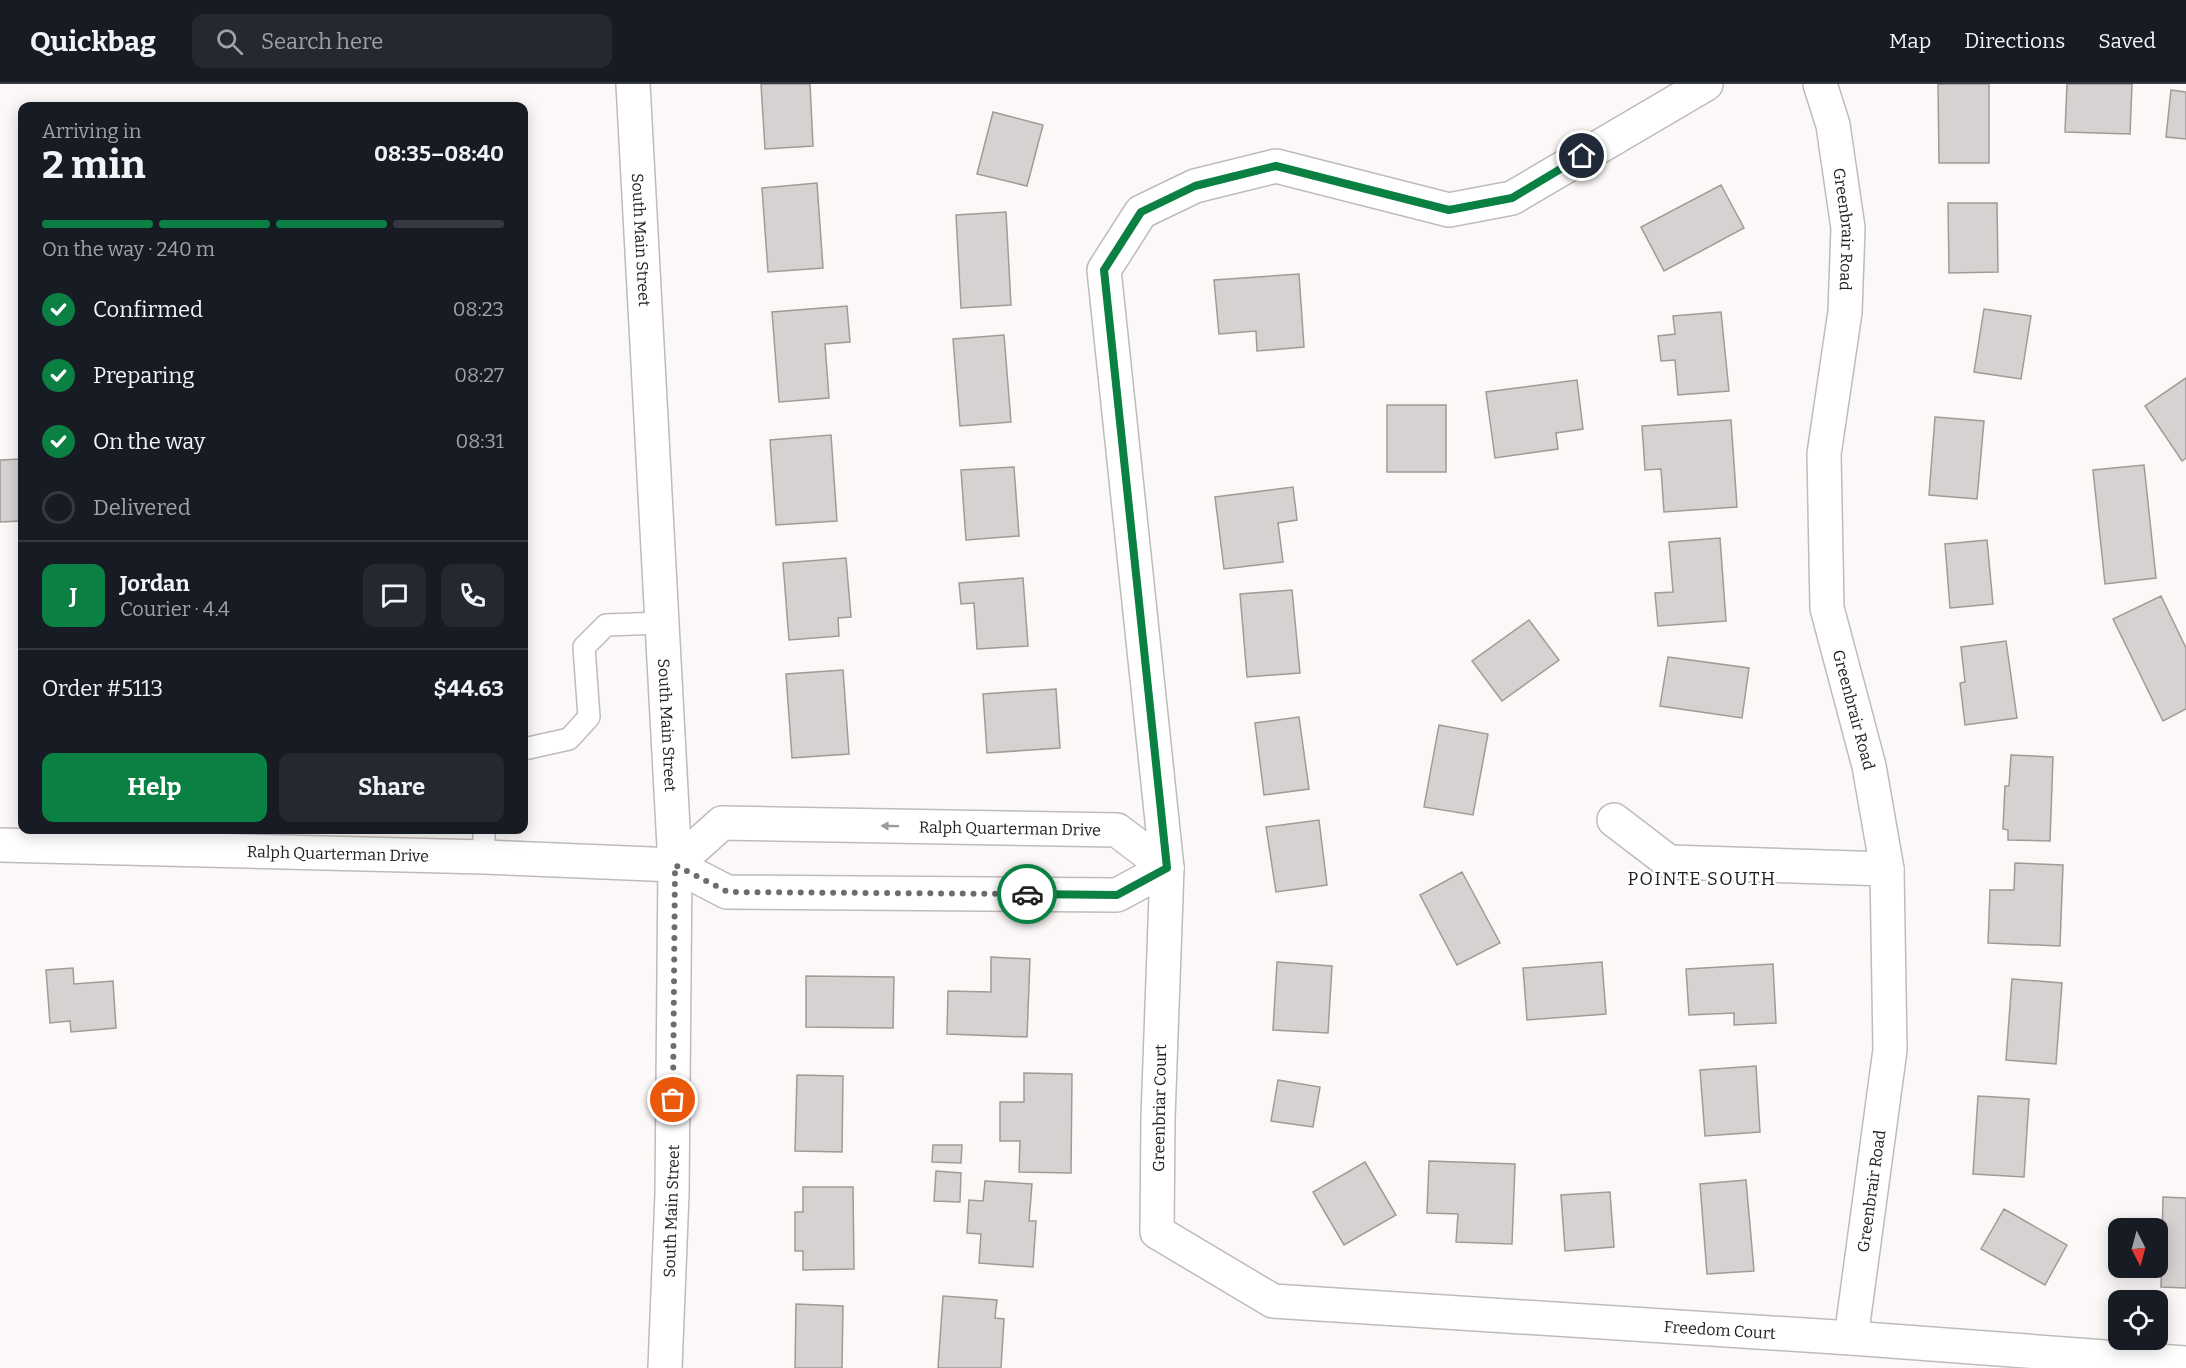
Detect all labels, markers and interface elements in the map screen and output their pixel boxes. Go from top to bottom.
search box [192,14,612,68]
text: Quickbag [30,25,156,58]
icon: search [213,25,246,58]
text: Search here [261,28,383,55]
text: Map [1889,28,1931,54]
text: Directions [1964,28,2065,54]
text: Saved [2098,28,2156,54]
text: Arriving in [42,119,141,143]
pin [1556,130,1607,181]
icon: home [1565,139,1598,172]
text: 08:35–08:40 [374,140,504,167]
text: 2 min [42,142,146,188]
street label: Greenbrair Road [1829,166,1857,291]
street label: South Main Street [628,173,654,307]
text: On the way · 240 m [42,237,215,261]
icon: check [42,293,75,326]
text: Confirmed [93,296,203,323]
text: 08:23 [453,297,504,321]
icon: check [42,359,75,392]
text: Preparing [93,362,195,389]
text: 08:27 [454,363,504,387]
icon: check [42,425,75,458]
text: On the way [93,428,205,455]
text: 08:31 [455,429,504,453]
text: Delivered [93,494,191,521]
button: chat [363,564,426,627]
button: phone [441,564,504,627]
text: Jordan [120,570,190,597]
text: J [70,582,77,609]
text: Courier · 4.4 [120,597,230,621]
street label: Greenbrair Road [1829,648,1879,772]
street label: South Main Street [654,658,680,792]
text: Order #5113 [42,675,163,702]
text: $44.63 [433,675,504,702]
button: Help [42,753,267,822]
button: Share [279,753,504,822]
street label: Ralph Quarterman Drive [919,817,1101,840]
one-way arrow [880,821,899,831]
street label: Ralph Quarterman Drive [247,842,429,866]
courier [997,864,1057,924]
district label: POINTE SOUTH [1627,868,1777,890]
icon: car [1011,878,1044,911]
street label: Greenbriar Court [1149,1044,1170,1172]
pin [647,1074,698,1125]
icon: bag [656,1083,689,1116]
street label: Greenbrair Road [1854,1128,1890,1253]
street label: South Main Street [660,1144,683,1278]
north arrow [2108,1218,2168,1278]
map controls [2108,1218,2168,1350]
button: locate [2108,1290,2168,1350]
street label: Freedom Court [1663,1317,1776,1343]

